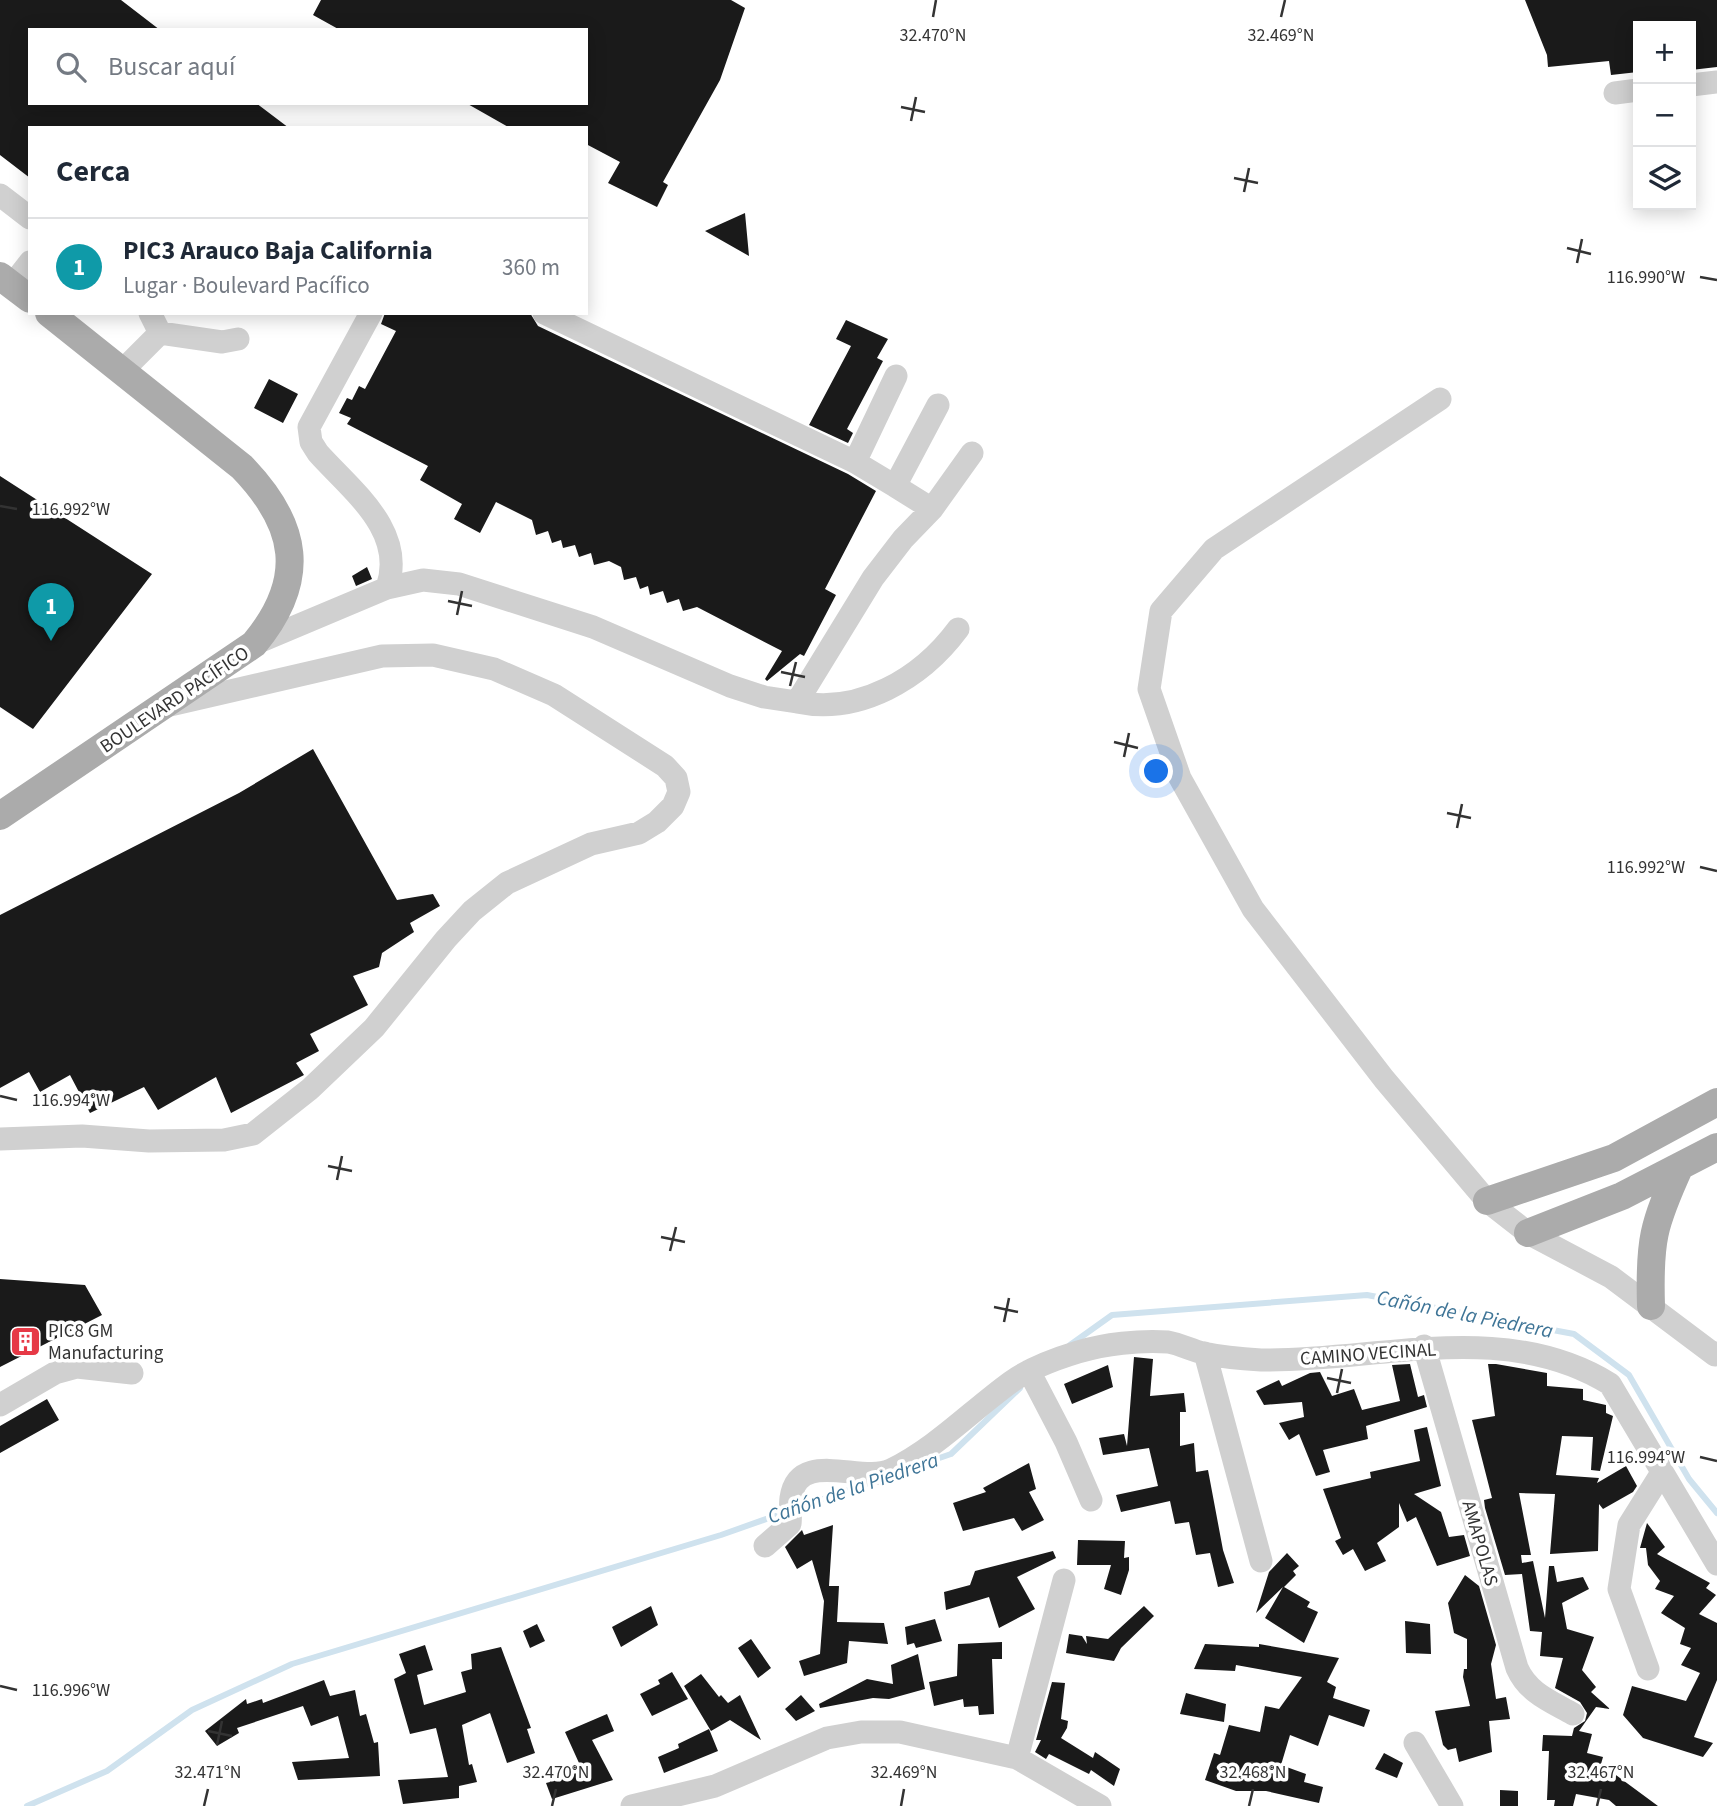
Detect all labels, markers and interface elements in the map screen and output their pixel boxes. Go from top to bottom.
map controls [1633,21,1696,210]
button: + [1633,21,1696,84]
text: 32.470°N [900,23,966,48]
text: 32.469°N [1248,23,1314,48]
search box [28,28,588,105]
icon: search [52,48,90,86]
text: Buscar aquí [108,48,235,85]
button: − [1633,84,1696,147]
button: layers [1633,147,1696,210]
text: Cerca [56,150,130,193]
text: PIC3 Arauco Baja California [123,232,433,269]
text: 1 [73,251,85,284]
text: 360 m [502,251,560,284]
text: 116.990°W [1607,265,1685,290]
text: Lugar · Boulevard Pacífico [123,269,370,302]
text: 116.992°W [32,497,110,522]
pin: 1 [28,583,74,641]
street label: BOULEVARD PACÍFICO [95,640,255,760]
your location [1139,754,1173,788]
text: 116.992°W [1607,855,1685,880]
text: 116.994°W [32,1088,110,1113]
water label: Cañón de la Piedrera [1374,1282,1556,1346]
place label: PIC8 GM Manufacturing [48,1318,164,1367]
building icon: PIC8 GM Manufacturing [8,1324,42,1358]
street label: CAMINO VECINAL [1299,1336,1437,1373]
water label: Cañón de la Piedrera [763,1445,943,1531]
text: 116.994°W [1607,1445,1685,1470]
street label: AMAPOLAS [1455,1498,1505,1589]
text: 116.996°W [32,1678,110,1703]
text: 32.471°N [175,1760,241,1785]
text: 32.470°N [523,1760,589,1785]
text: 32.469°N [871,1760,937,1785]
text: 32.468°N [1220,1760,1286,1785]
text: 32.467°N [1568,1760,1634,1785]

